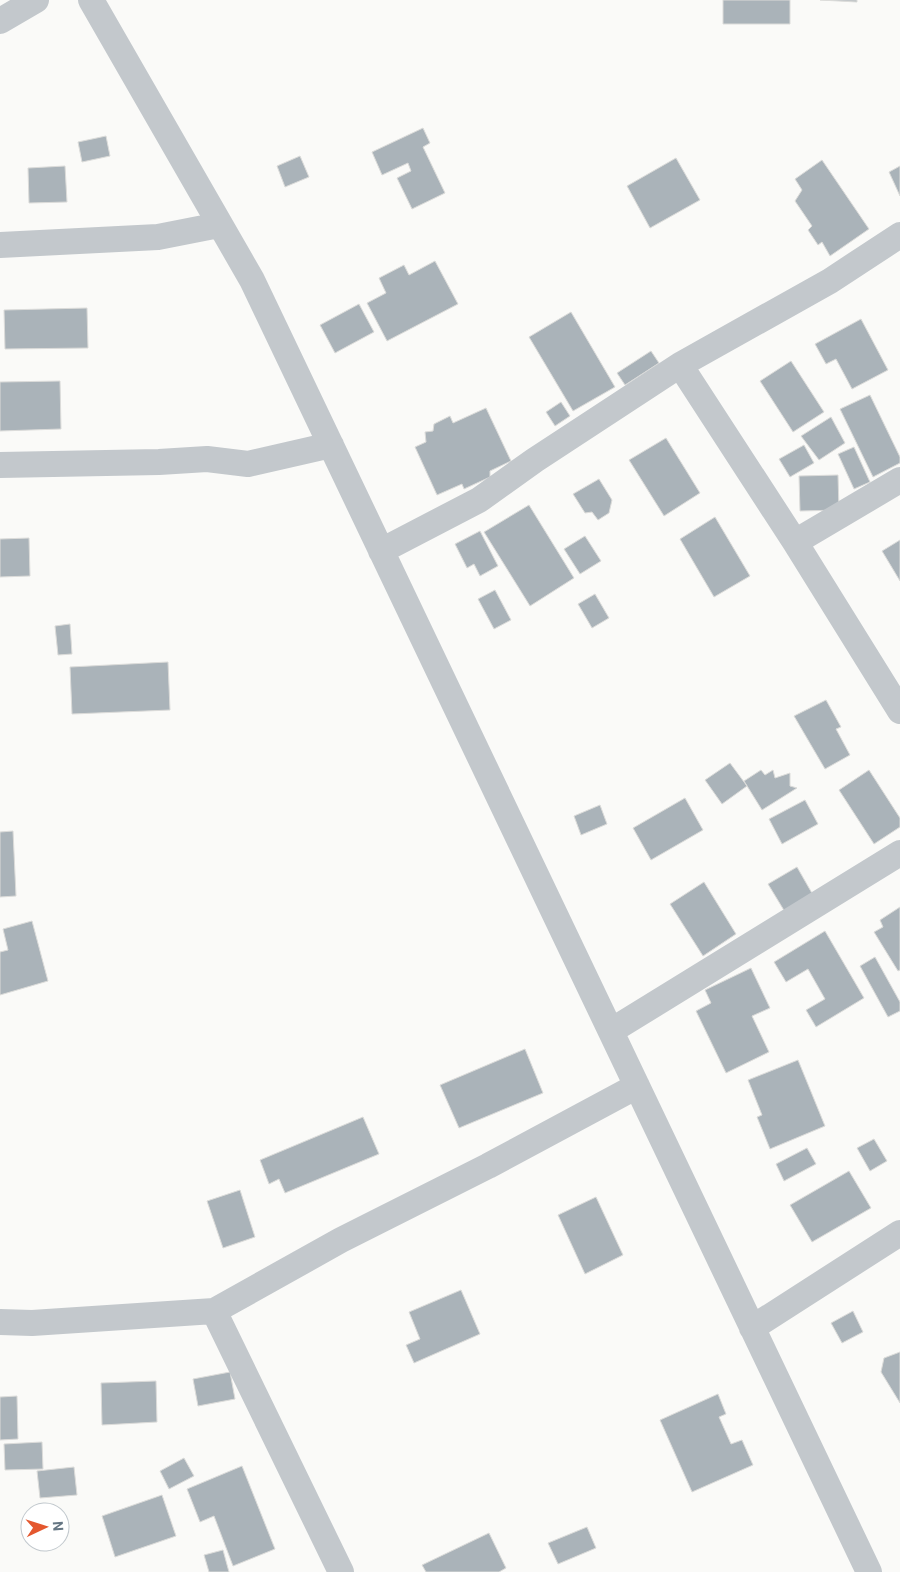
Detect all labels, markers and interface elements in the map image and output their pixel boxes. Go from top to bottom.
north arrow [20,1502,70,1552]
text: N [50,1521,66,1532]

